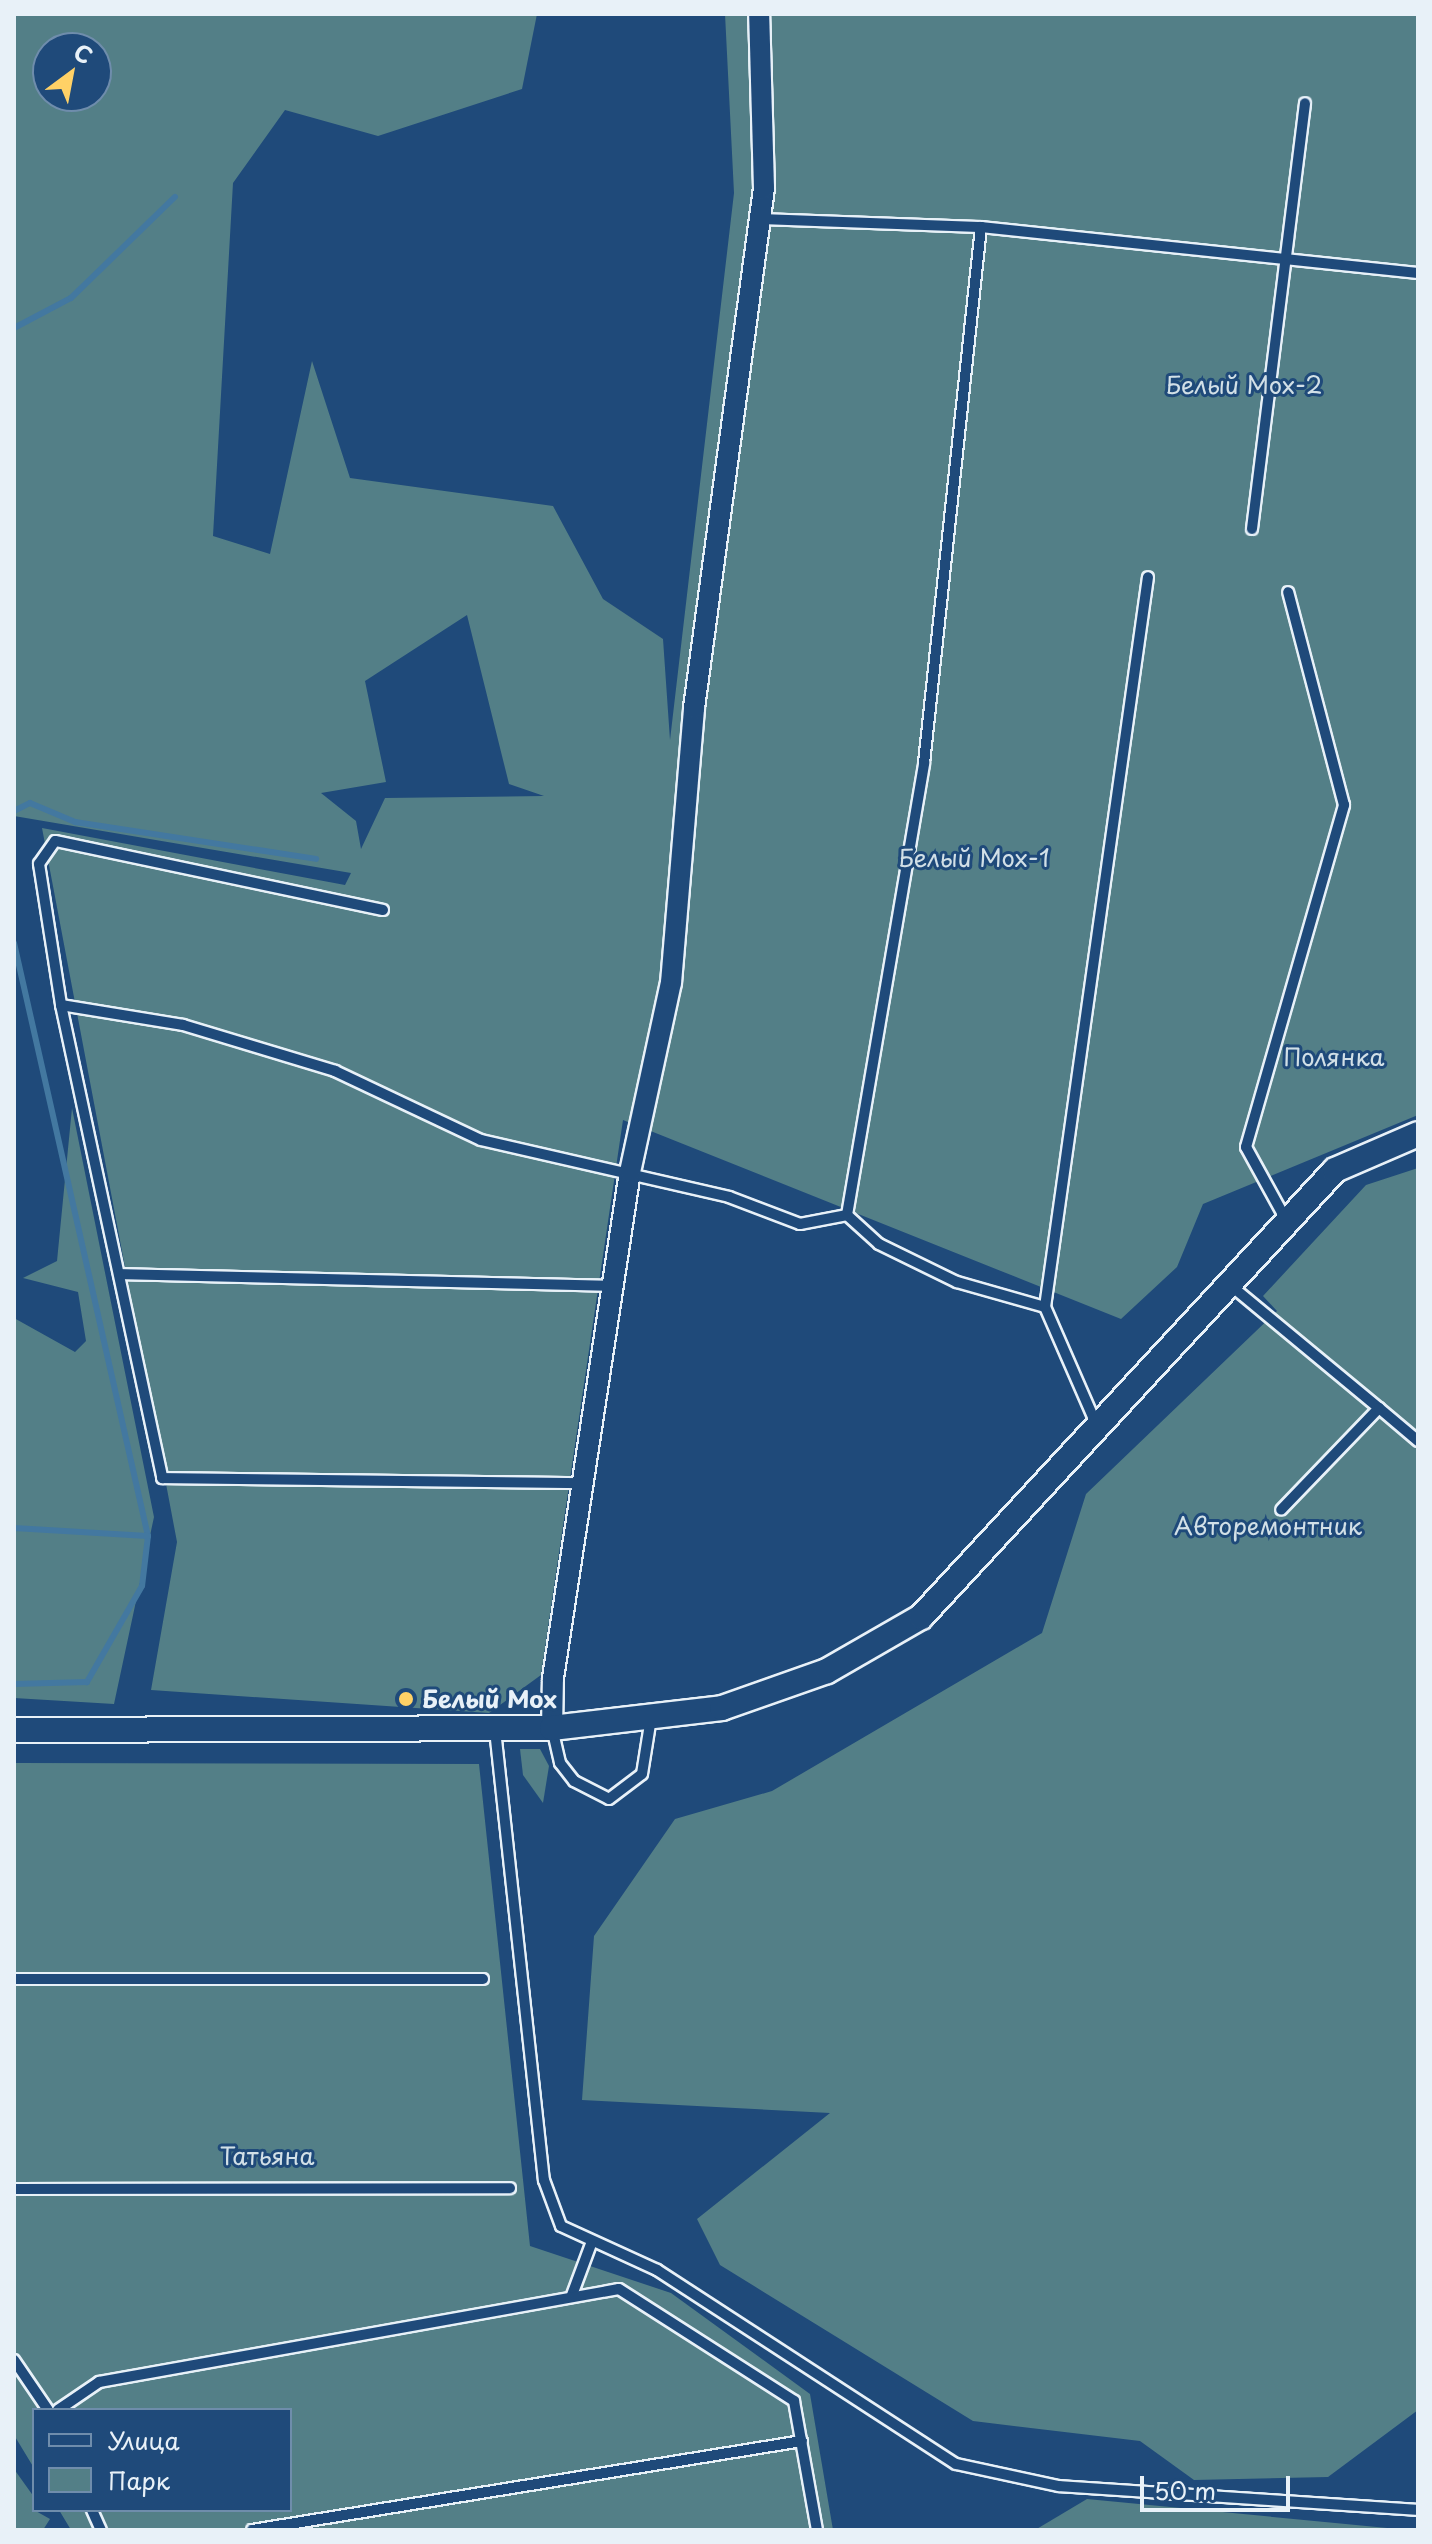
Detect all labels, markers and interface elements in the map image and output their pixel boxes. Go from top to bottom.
north arrow [32,32,112,112]
text: С [68,35,100,71]
park label: Белый Мох-2 [1166,371,1322,399]
park label: Белый Мох-1 [898,844,1050,872]
park label: Полянка [1284,1043,1384,1071]
park label: Авторемонтник [1174,1512,1362,1540]
place label: Белый Мох [422,1685,556,1713]
marker: Белый Мох [397,1690,415,1708]
park label: Татьяна [220,2142,314,2170]
legend [32,2408,292,2512]
text: Улица [108,2422,180,2458]
scale bar [1144,2460,1294,2510]
text: Парк [108,2462,170,2498]
text: 50 m [1154,2472,1216,2508]

